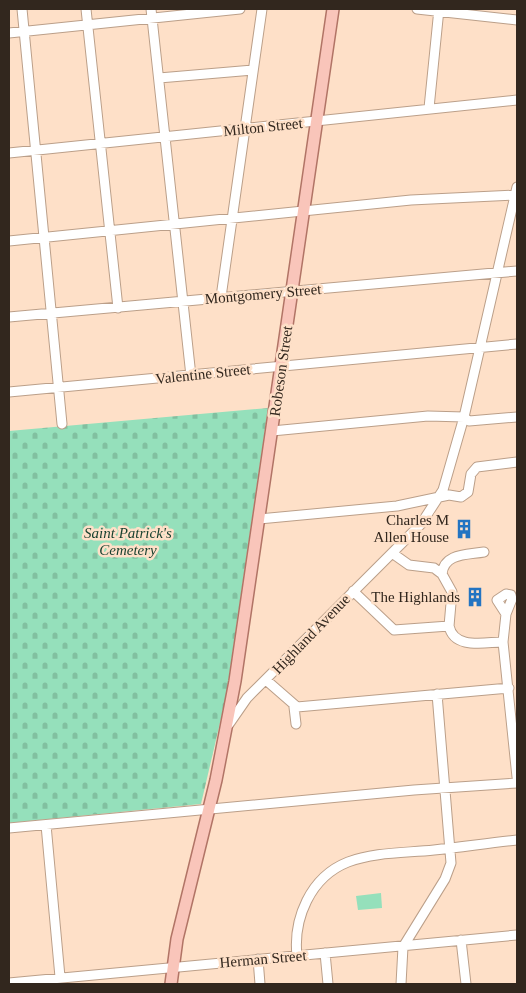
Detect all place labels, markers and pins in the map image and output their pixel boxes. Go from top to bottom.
place label: Charles M Allen House [374,512,449,545]
building icon: Charles M Allen House [453,518,475,540]
building icon: The Highlands [464,586,486,608]
place label: The Highlands [371,589,460,605]

